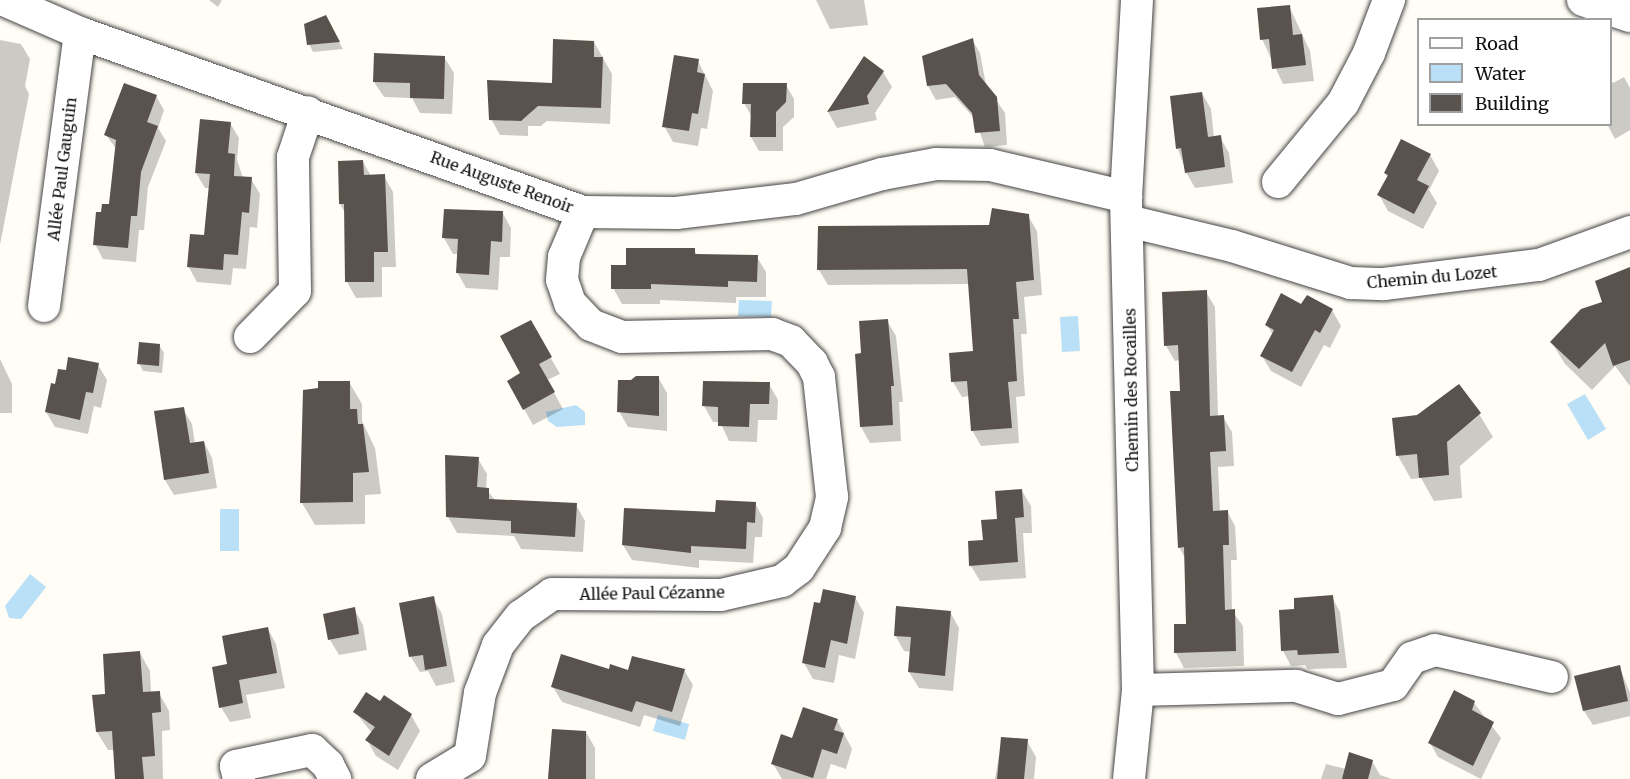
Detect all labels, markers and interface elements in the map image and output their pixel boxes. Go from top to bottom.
legend [1417,18,1612,126]
text: Road [1475,32,1519,55]
text: Water [1475,62,1526,85]
text: Building [1475,92,1549,115]
street label: Allée Paul Gauguin [44,96,80,242]
street label: Rue Auguste Renoir [428,147,576,217]
street label: Chemin du Lozet [1366,262,1498,292]
street label: Chemin des Rocailles [1120,308,1142,472]
street label: Allée Paul Cézanne [579,582,725,604]

